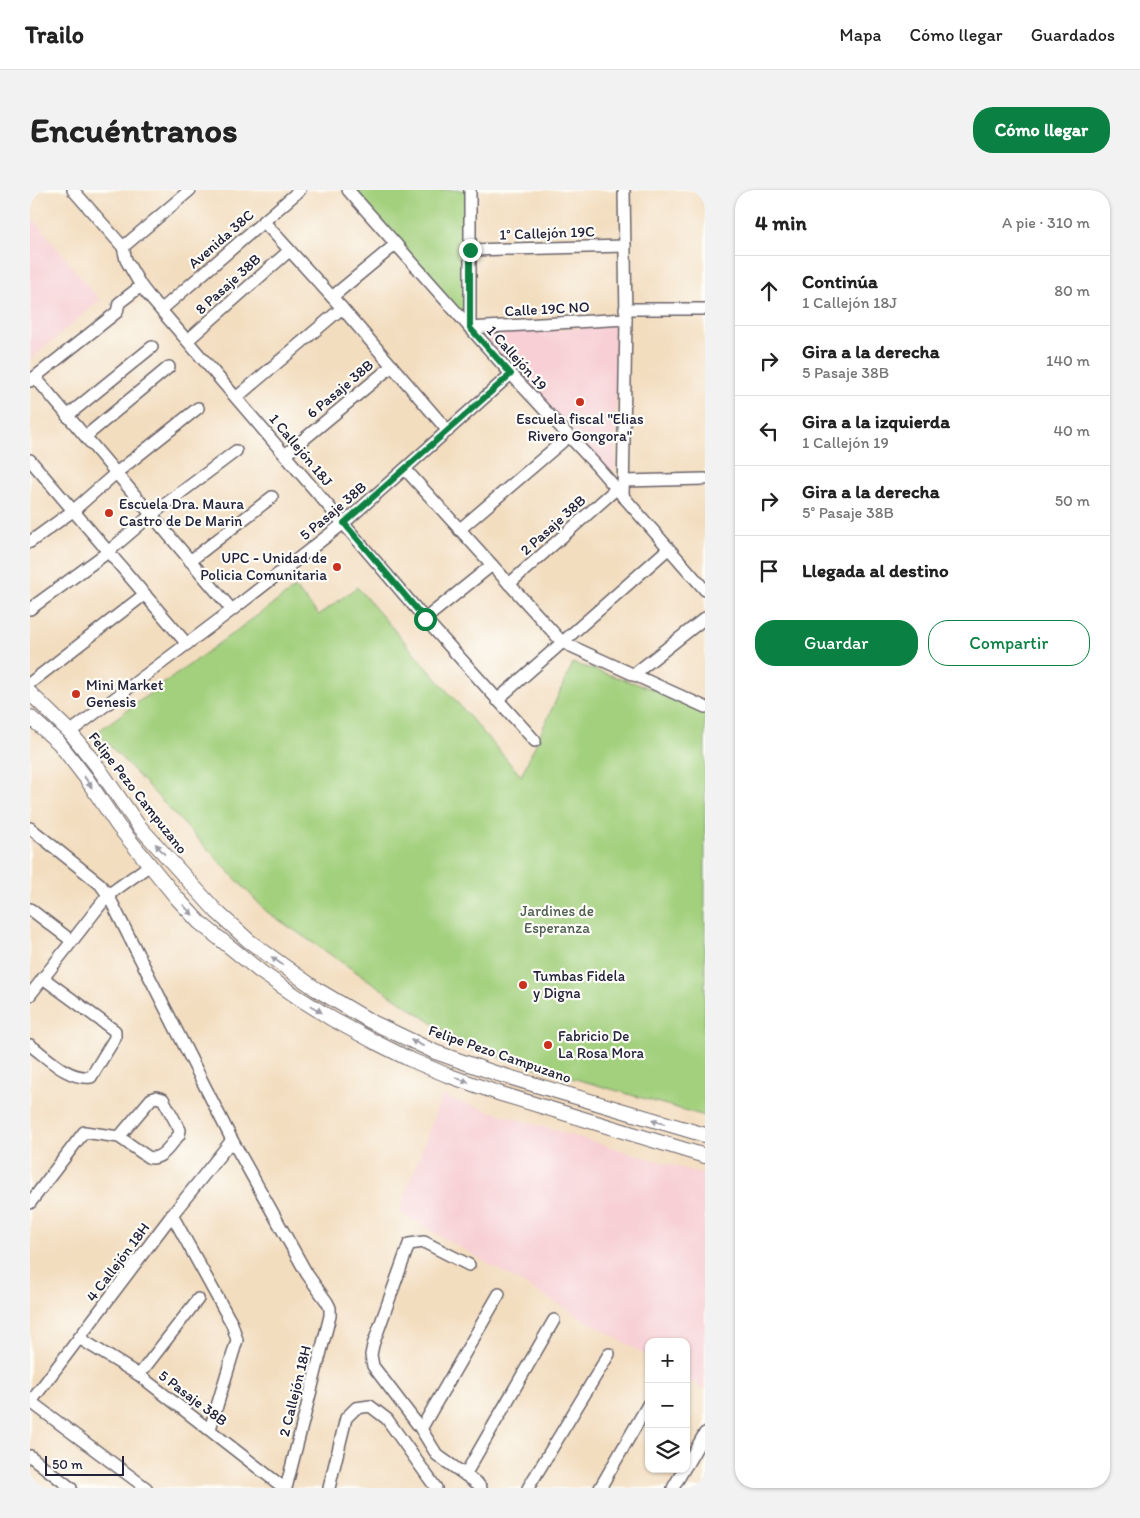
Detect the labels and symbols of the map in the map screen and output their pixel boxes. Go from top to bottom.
street label: Avenida 38C [185,206,258,272]
street label: 1° Callejón 19C [499,222,595,244]
route end [459,239,482,262]
street label: 8 Pasaje 38B [192,250,265,318]
street label: Calle 19C NO [504,298,590,320]
street label: 1 Callejón 19 [483,322,551,394]
street label: 6 Pasaje 38B [303,356,377,422]
marker: Escuela fiscal "Elias Rivero Gongora" [574,396,586,408]
street label: 1 Callejón 18J [265,410,337,490]
place label: Escuela fiscal "Elias Rivero Gongora" [516,410,644,445]
street label: 5 Pasaje 38B [296,478,370,544]
street label: 2 Pasaje 38B [517,491,590,559]
place label: Escuela Dra. Maura Castro de De Marin [119,495,244,530]
marker: Escuela Dra. Maura Castro de De Marin [103,507,115,519]
place label: UPC - Unidad de Policia Comunitaria [200,549,327,584]
marker: UPC - Unidad de Policia Comunitaria [331,561,343,573]
route start [414,608,437,631]
place label: Mini Market Genesis [86,676,164,711]
marker: Mini Market Genesis [70,688,82,700]
street label: Felipe Pezo Campuzano [85,728,191,858]
one-way arrow [83,775,93,788]
one-way arrow [154,843,165,856]
park label: Jardines de Esperanza [520,902,594,937]
one-way arrow [182,904,194,916]
one-way arrow [270,956,284,966]
place label: Tumbas Fidela y Digna [533,967,626,1002]
marker: Tumbas Fidela y Digna [517,979,529,991]
one-way arrow [309,1004,323,1014]
street label: Felipe Pezo Campuzano [426,1021,574,1087]
place label: Fabricio De La Rosa Mora [558,1027,645,1062]
one-way arrow [409,1039,424,1047]
marker: Fabricio De La Rosa Mora [542,1039,554,1051]
one-way arrow [455,1076,470,1084]
one-way arrow [651,1117,666,1125]
street label: 4 Callejón 18H [82,1219,154,1305]
street label: 2 Callejón 18H [275,1344,315,1438]
street label: 5 Pasaje 38B [155,1366,231,1430]
scale bar [45,1453,124,1476]

